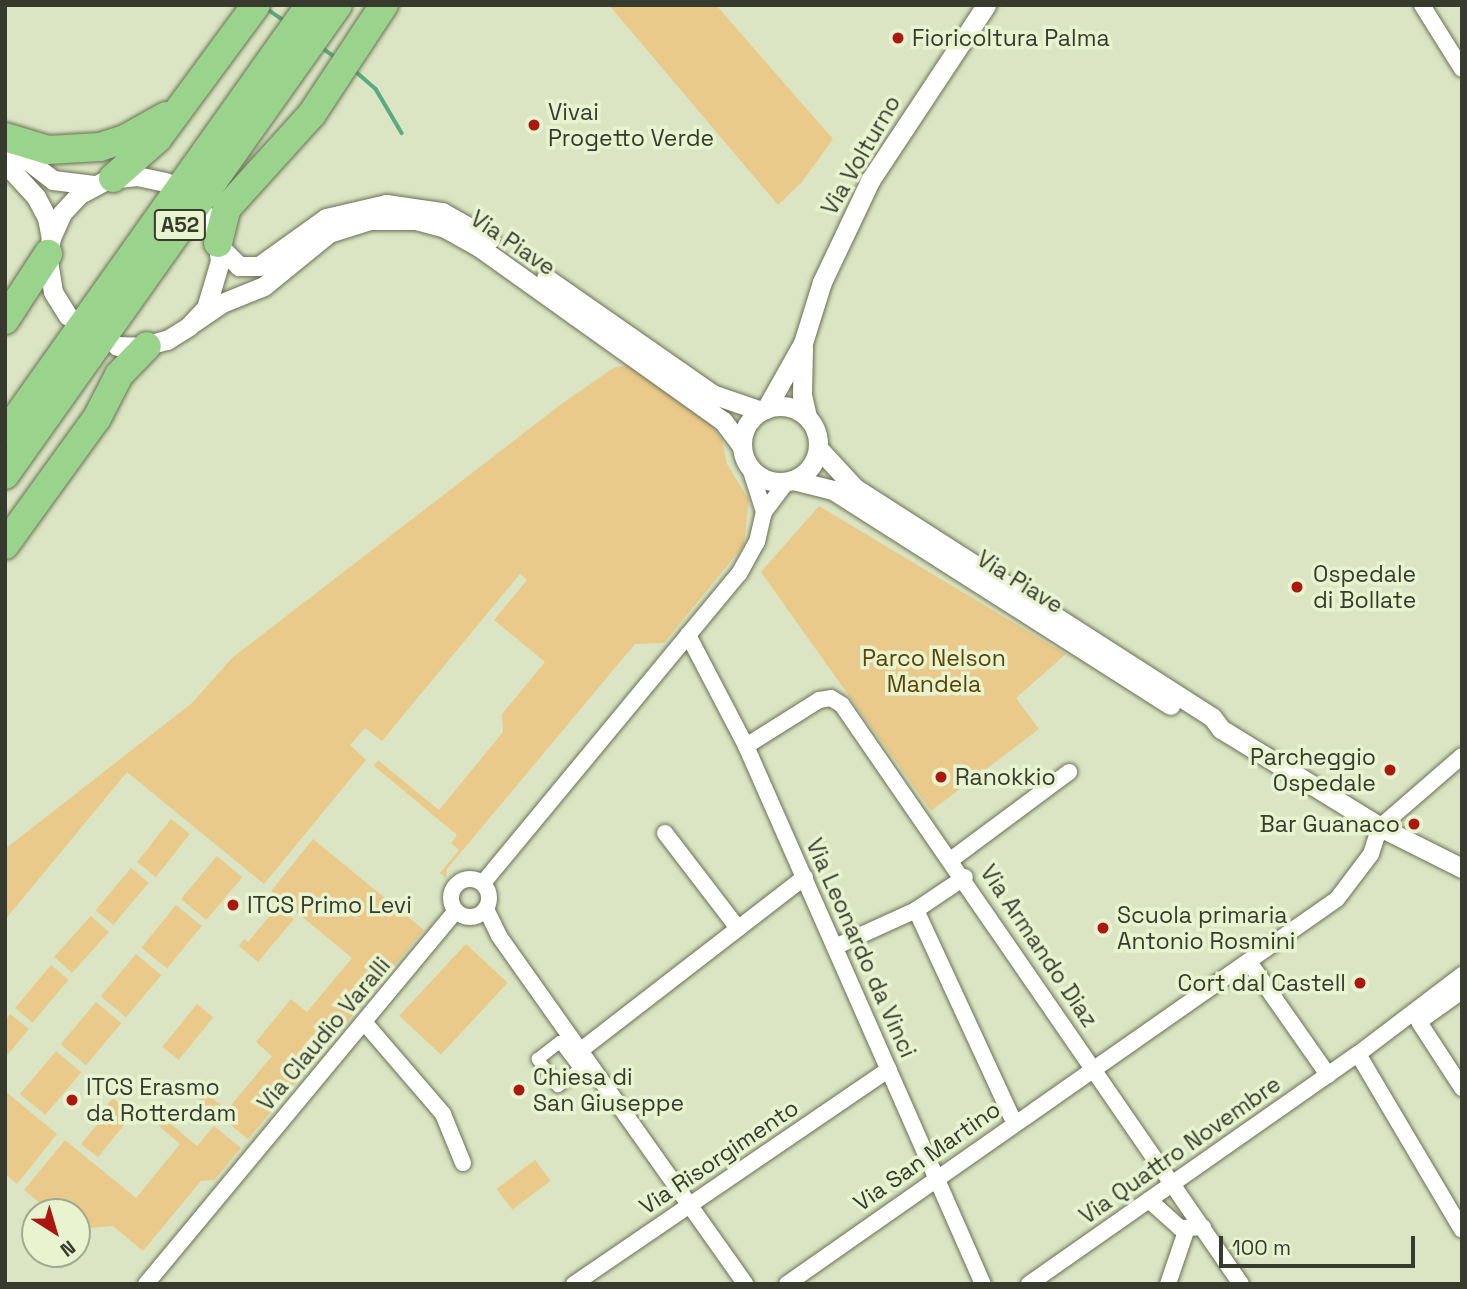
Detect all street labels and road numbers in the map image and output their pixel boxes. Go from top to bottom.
street label: Via Volturno [816,90,906,220]
street label: Via Piave [465,205,561,281]
road number: A52 [154,208,206,243]
street label: Via Piave [972,545,1068,619]
street label: Via Leonardo da Vinci [800,834,922,1062]
street label: Via Armando Diaz [974,859,1104,1033]
street label: Via Claudio Varalli [252,952,396,1116]
street label: Via Quattro Novembre [1074,1070,1286,1230]
street label: Via Risorgimento [634,1094,804,1220]
street label: Via San Martino [848,1095,1006,1217]

